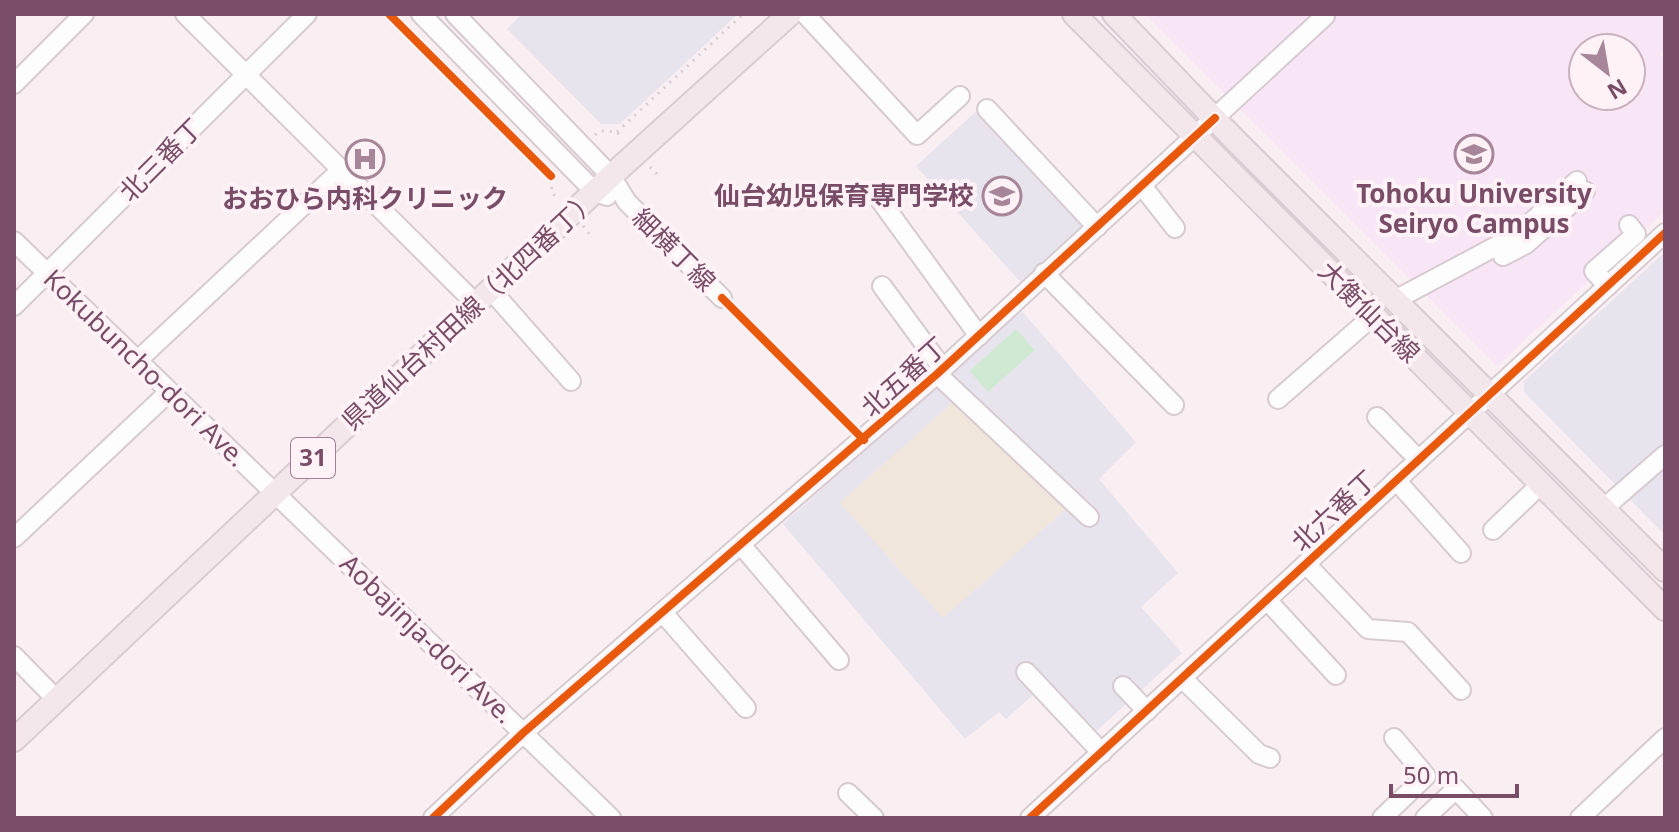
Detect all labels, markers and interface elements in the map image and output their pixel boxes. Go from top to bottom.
north arrow [1567,32,1647,112]
text: N [1602,73,1633,107]
street label: 北三番丁 [111,110,210,209]
school or university icon: Tohoku University Seiryo Campus [1453,133,1495,175]
hospital icon: おおひら内科クリニック [344,138,386,180]
school or university icon: 仙台幼児保育専門学校 [981,175,1023,217]
place label: Tohoku University Seiryo Campus [1356,175,1592,241]
place label: 仙台幼児保育専門学校 [714,177,974,213]
place label: おおひら内科クリニック [222,180,508,216]
street label: 県道仙台村田線（北四番丁） [333,181,605,438]
street label: 細横丁線 [625,200,724,299]
street label: 大衡仙台線 [1311,253,1428,370]
street label: Kokubuncho-dori Ave. [36,261,255,474]
street label: 北五番丁 [853,328,954,424]
road number: 31 [291,438,335,478]
street label: 北六番丁 [1283,462,1384,559]
street label: Aobajinja-dori Ave. [333,546,523,731]
scale bar [1391,748,1517,798]
text: 50 m [1403,758,1459,791]

